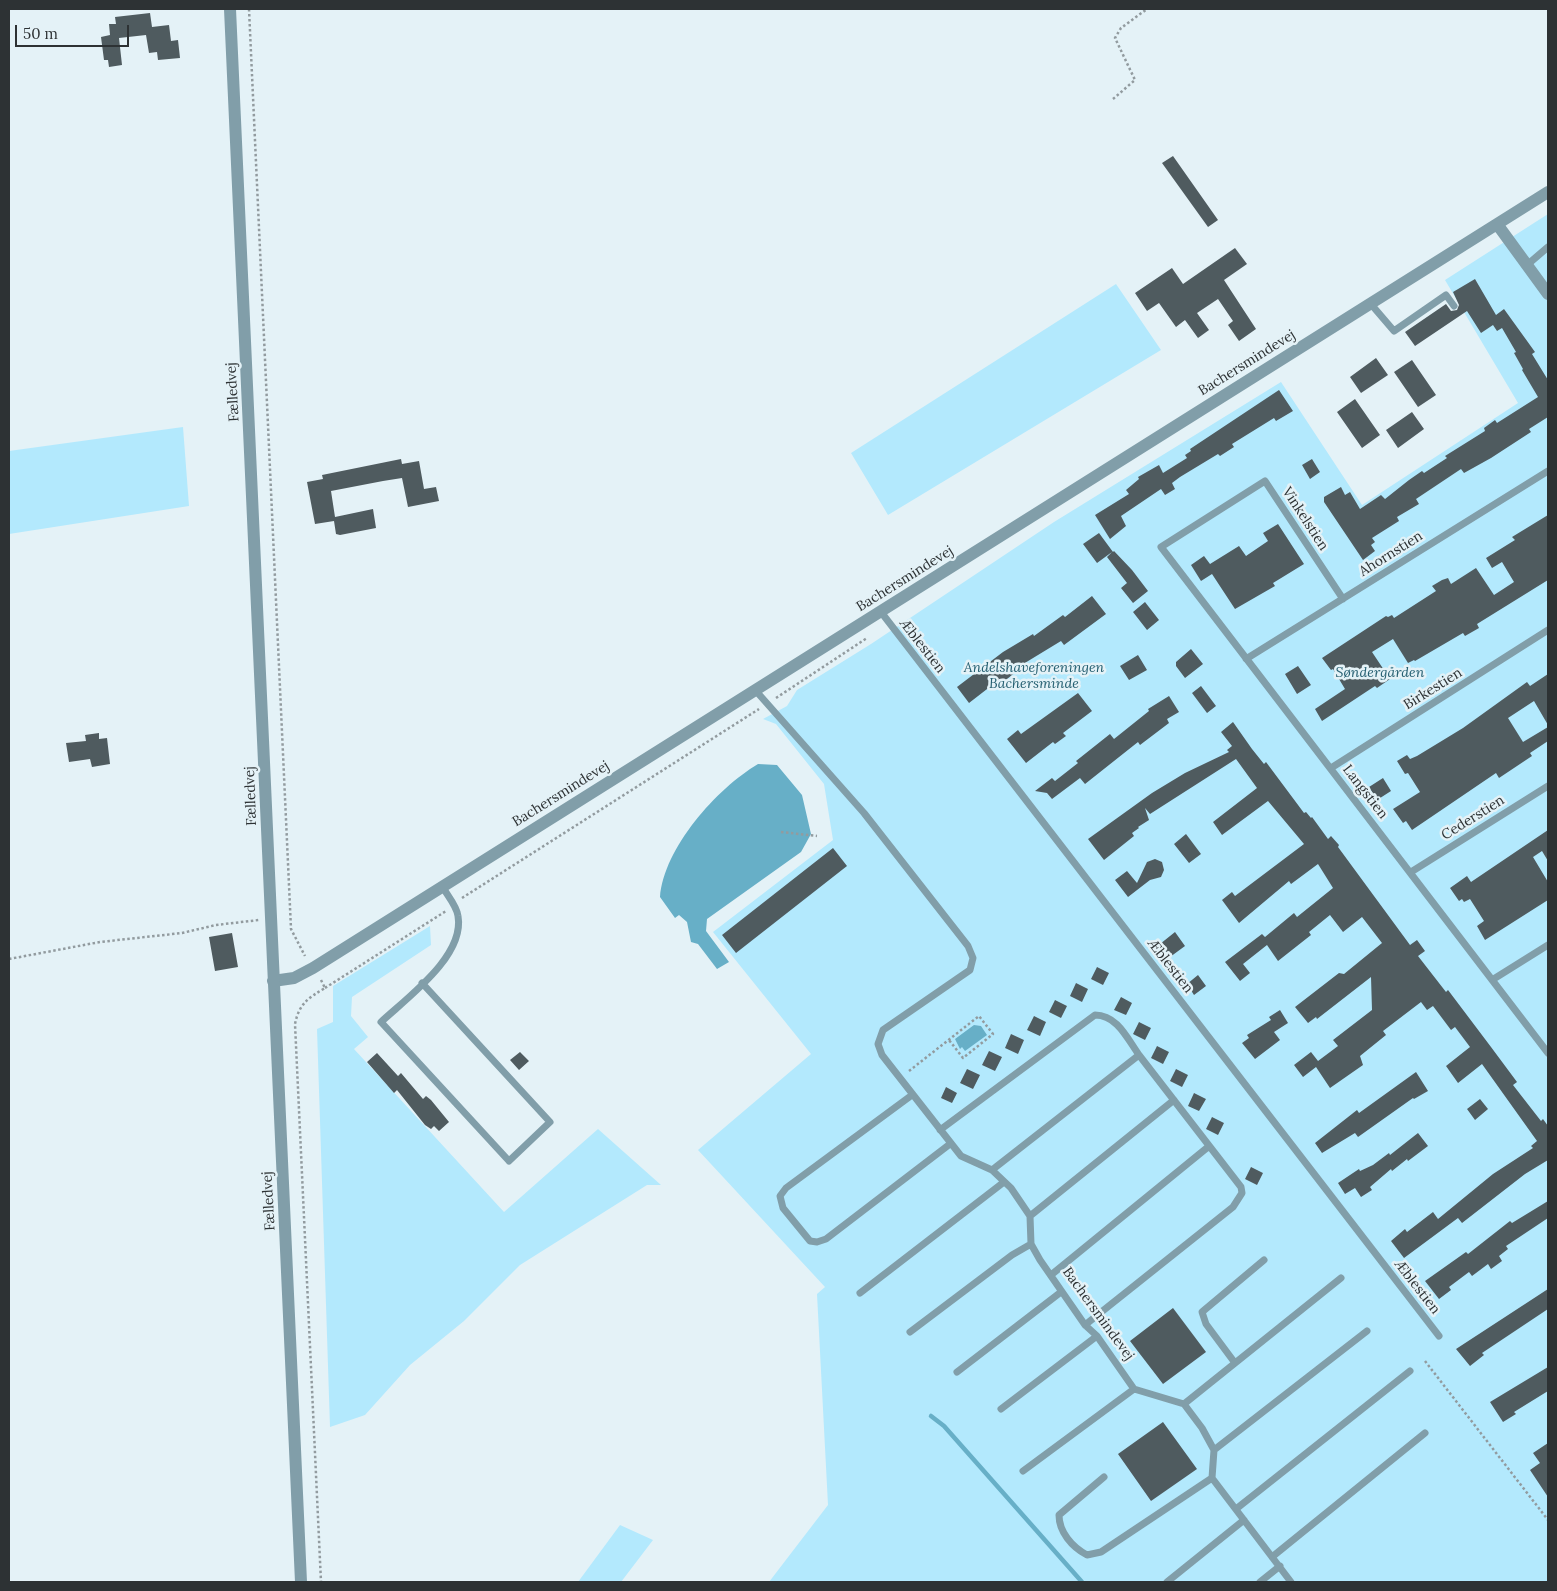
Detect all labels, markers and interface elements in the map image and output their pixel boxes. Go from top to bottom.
scale bar [18,15,131,47]
text: 50 m [23,24,58,43]
street label: Bachersmindevej [1195,326,1299,400]
street label: Fælledvej [223,362,243,422]
street label: Vinkelstien [1278,484,1332,554]
street label: Ahornstien [1356,528,1426,580]
street label: Bachersmindevej [853,542,957,616]
street label: Æblestien [895,615,949,677]
park label: Andelshaveforeningen Bachersminde [964,660,1104,692]
park label: Søndergården [1336,665,1424,681]
street label: Birkestien [1401,665,1465,713]
street label: Bachersmindevej [509,757,613,831]
street label: Langstien [1339,762,1391,822]
street label: Fælledvej [242,766,260,826]
street label: Cederstien [1438,792,1508,844]
street label: Æblestien [1143,935,1197,997]
street label: Fælledvej [259,1171,279,1231]
street label: Æblestien [1390,1256,1444,1318]
street label: Bachersmindevej [1059,1264,1137,1364]

